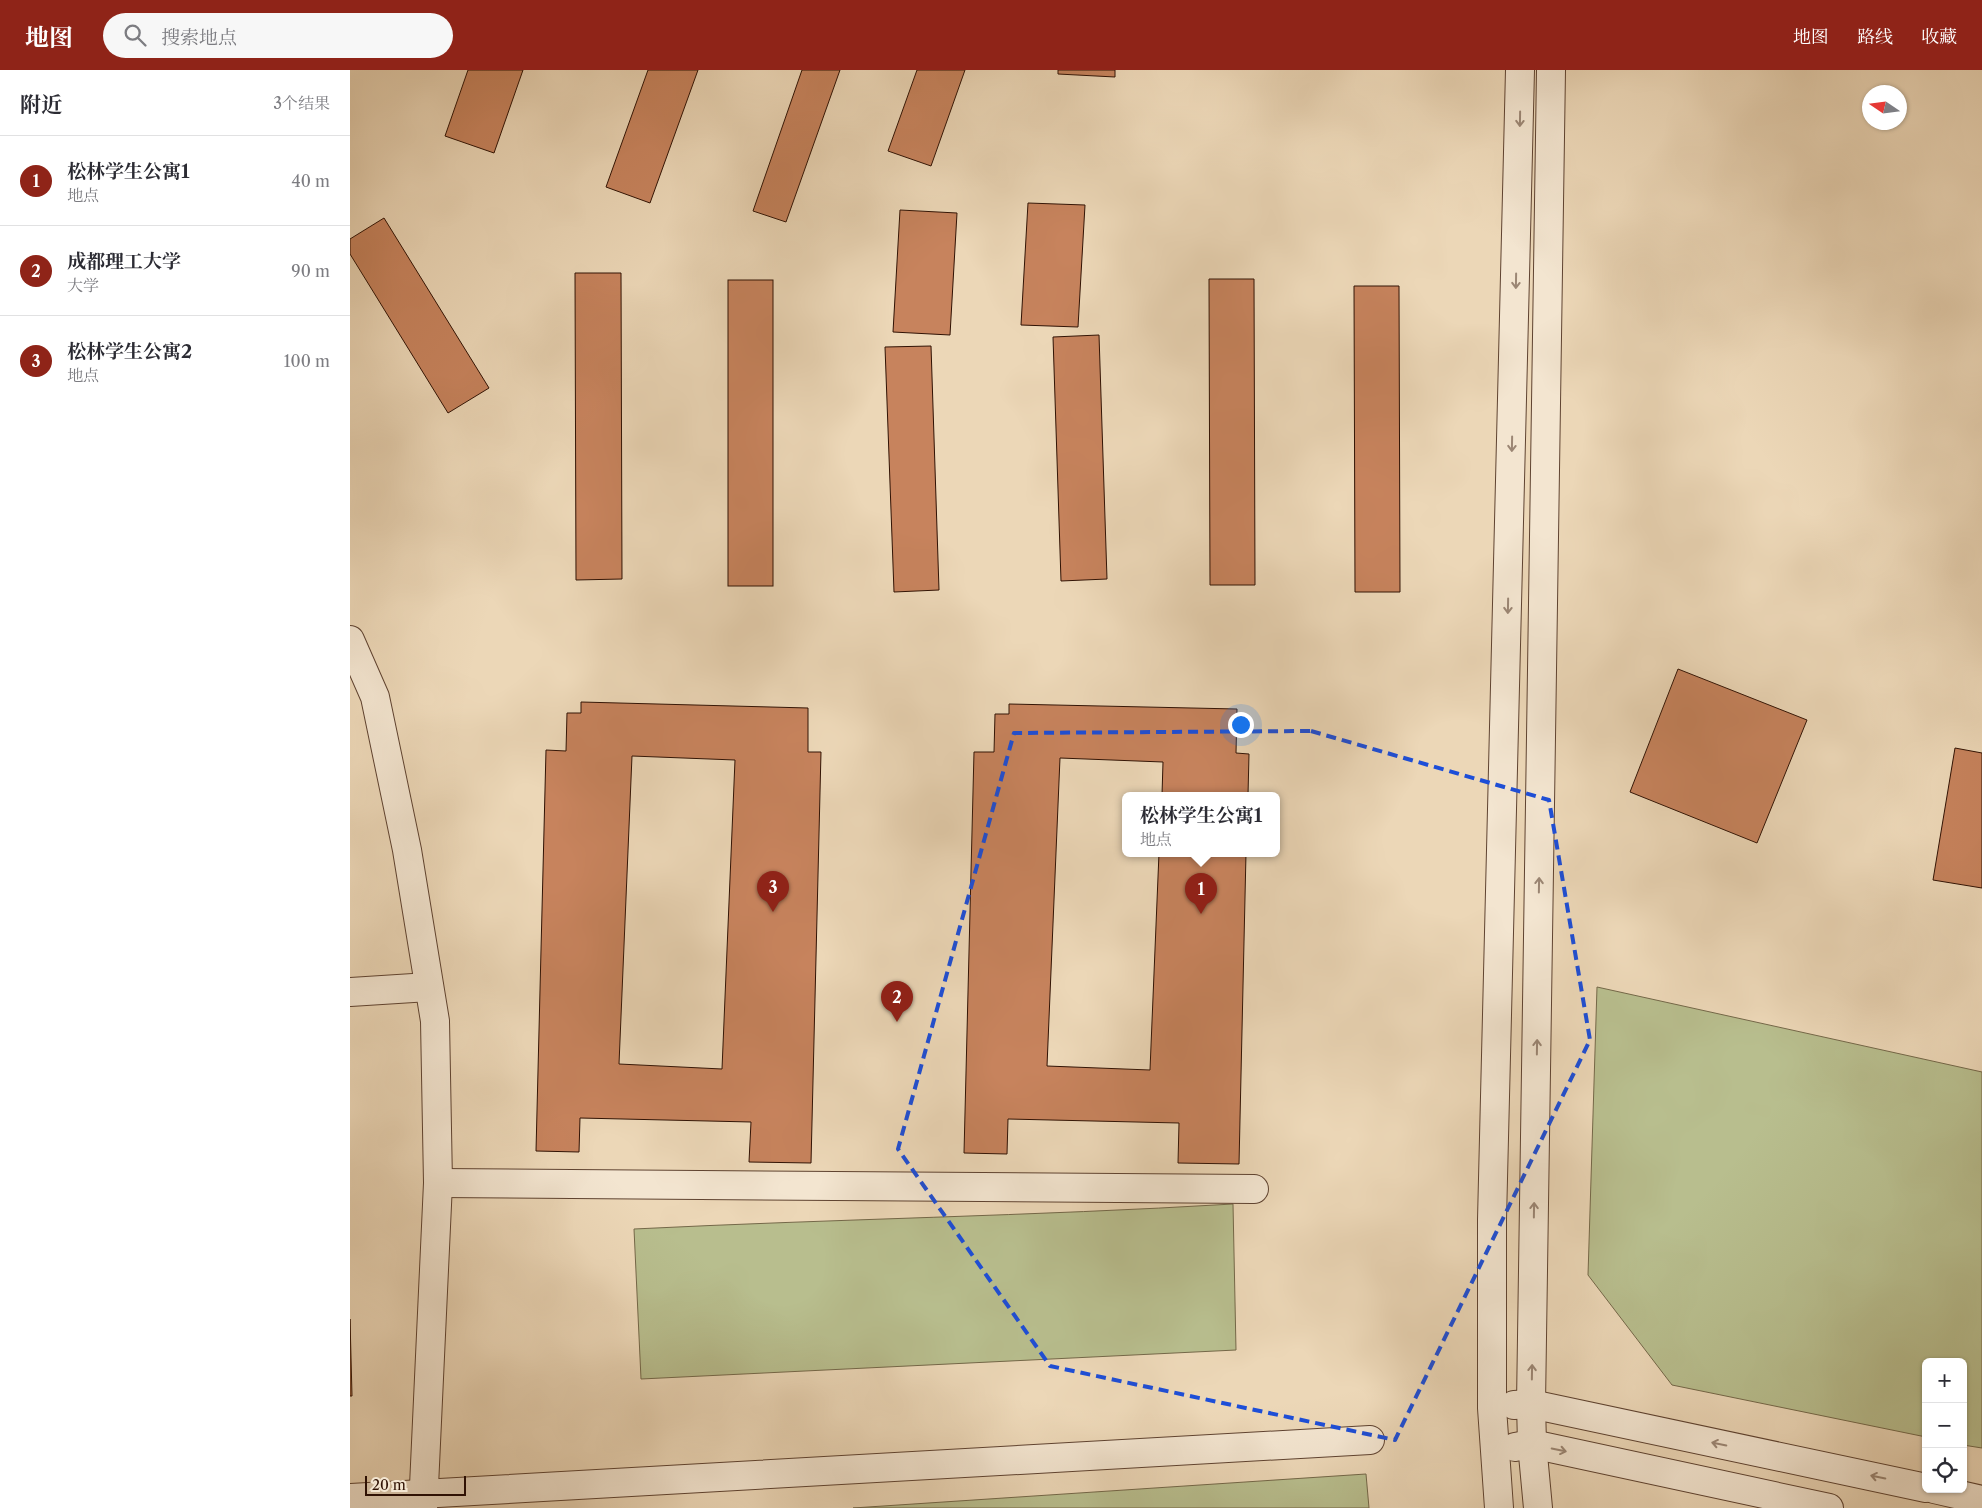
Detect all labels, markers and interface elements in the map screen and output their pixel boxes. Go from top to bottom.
search box [103,13,453,58]
icon: search [121,21,149,49]
text: 地图 [25,23,73,52]
text: 搜索地点 [161,26,237,49]
text: 地图 [1793,26,1829,48]
text: 路线 [1857,26,1893,48]
text: 收藏 [1921,26,1957,48]
north arrow [1862,85,1907,130]
text: 附近 [20,92,62,117]
text: 3个结果 [273,93,330,113]
one-way arrow [1516,110,1525,126]
text: 松林学生公寓1 [67,160,190,183]
text: 1 [32,171,40,191]
text: 40 m [291,171,330,191]
text: 地点 [67,185,99,205]
text: 成都理工大学 [67,250,181,273]
text: 2 [31,261,41,281]
text: 90 m [291,261,330,281]
one-way arrow [1511,272,1521,289]
text: 大学 [67,275,99,295]
text: 松林学生公寓2 [67,340,192,363]
text: 3 [31,351,41,371]
text: 100 m [284,351,330,371]
text: 地点 [67,365,99,385]
one-way arrow [1507,435,1517,451]
one-way arrow [1503,598,1513,614]
your location [1228,712,1254,738]
popup [1122,792,1280,857]
text: 松林学生公寓1 [1140,804,1262,827]
text: 地点 [1140,829,1172,849]
pin: 3 [757,871,789,912]
pin: 1 [1185,873,1217,914]
one-way arrow [1534,877,1544,893]
pin: 2 [881,981,913,1022]
one-way arrow [1532,1039,1542,1056]
one-way arrow [1529,1202,1539,1218]
map controls [1922,1358,1967,1493]
button: + [1922,1358,1967,1403]
one-way arrow [1527,1364,1537,1380]
button: − [1922,1403,1967,1448]
one-way arrow [1712,1438,1728,1448]
one-way arrow [1551,1446,1567,1455]
button: locate [1922,1448,1967,1493]
one-way arrow [1871,1472,1887,1482]
scale bar [365,1473,466,1496]
text: 20 m [372,1476,406,1494]

